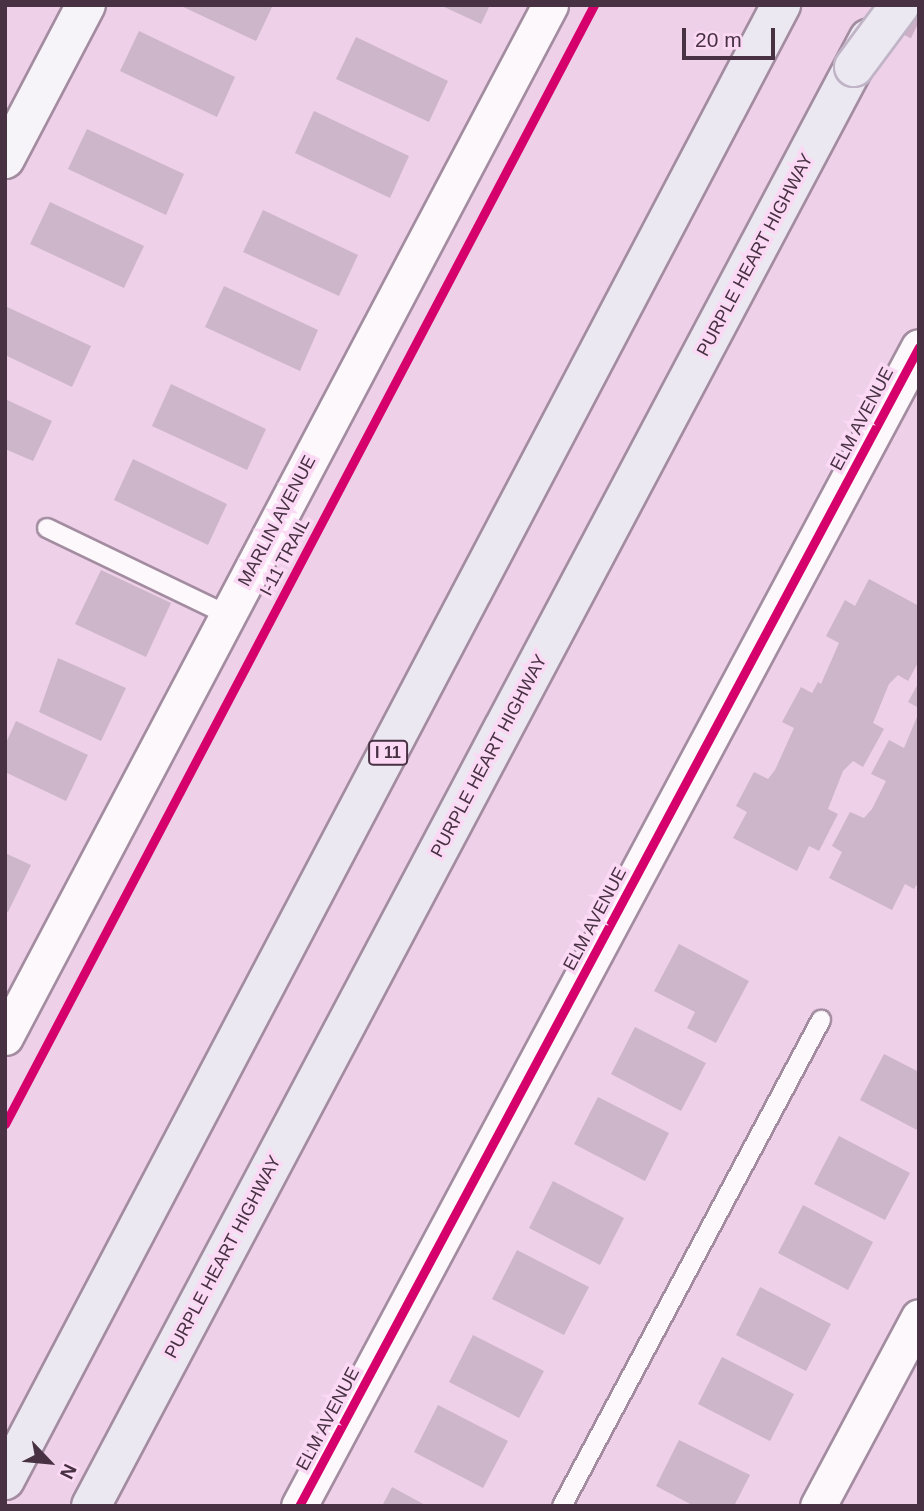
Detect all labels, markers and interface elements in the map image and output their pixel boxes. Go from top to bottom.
scale bar [686,14,779,58]
text: 20 m [695,28,742,51]
street label: PURPLE HEART HIGHWAY [692,150,818,360]
street label: ELM AVENUE [826,363,898,475]
street label: MARLIN AVENUE [233,452,321,590]
street label: I-11 TRAIL [255,514,315,600]
street label: PURPLE HEART HIGHWAY [426,651,552,861]
road number: I 11 [367,740,409,766]
street label: ELM AVENUE [559,863,631,975]
street label: PURPLE HEART HIGHWAY [160,1152,286,1362]
street label: ELM AVENUE [292,1363,364,1475]
north arrow [14,1427,84,1497]
text: N [56,1461,81,1482]

